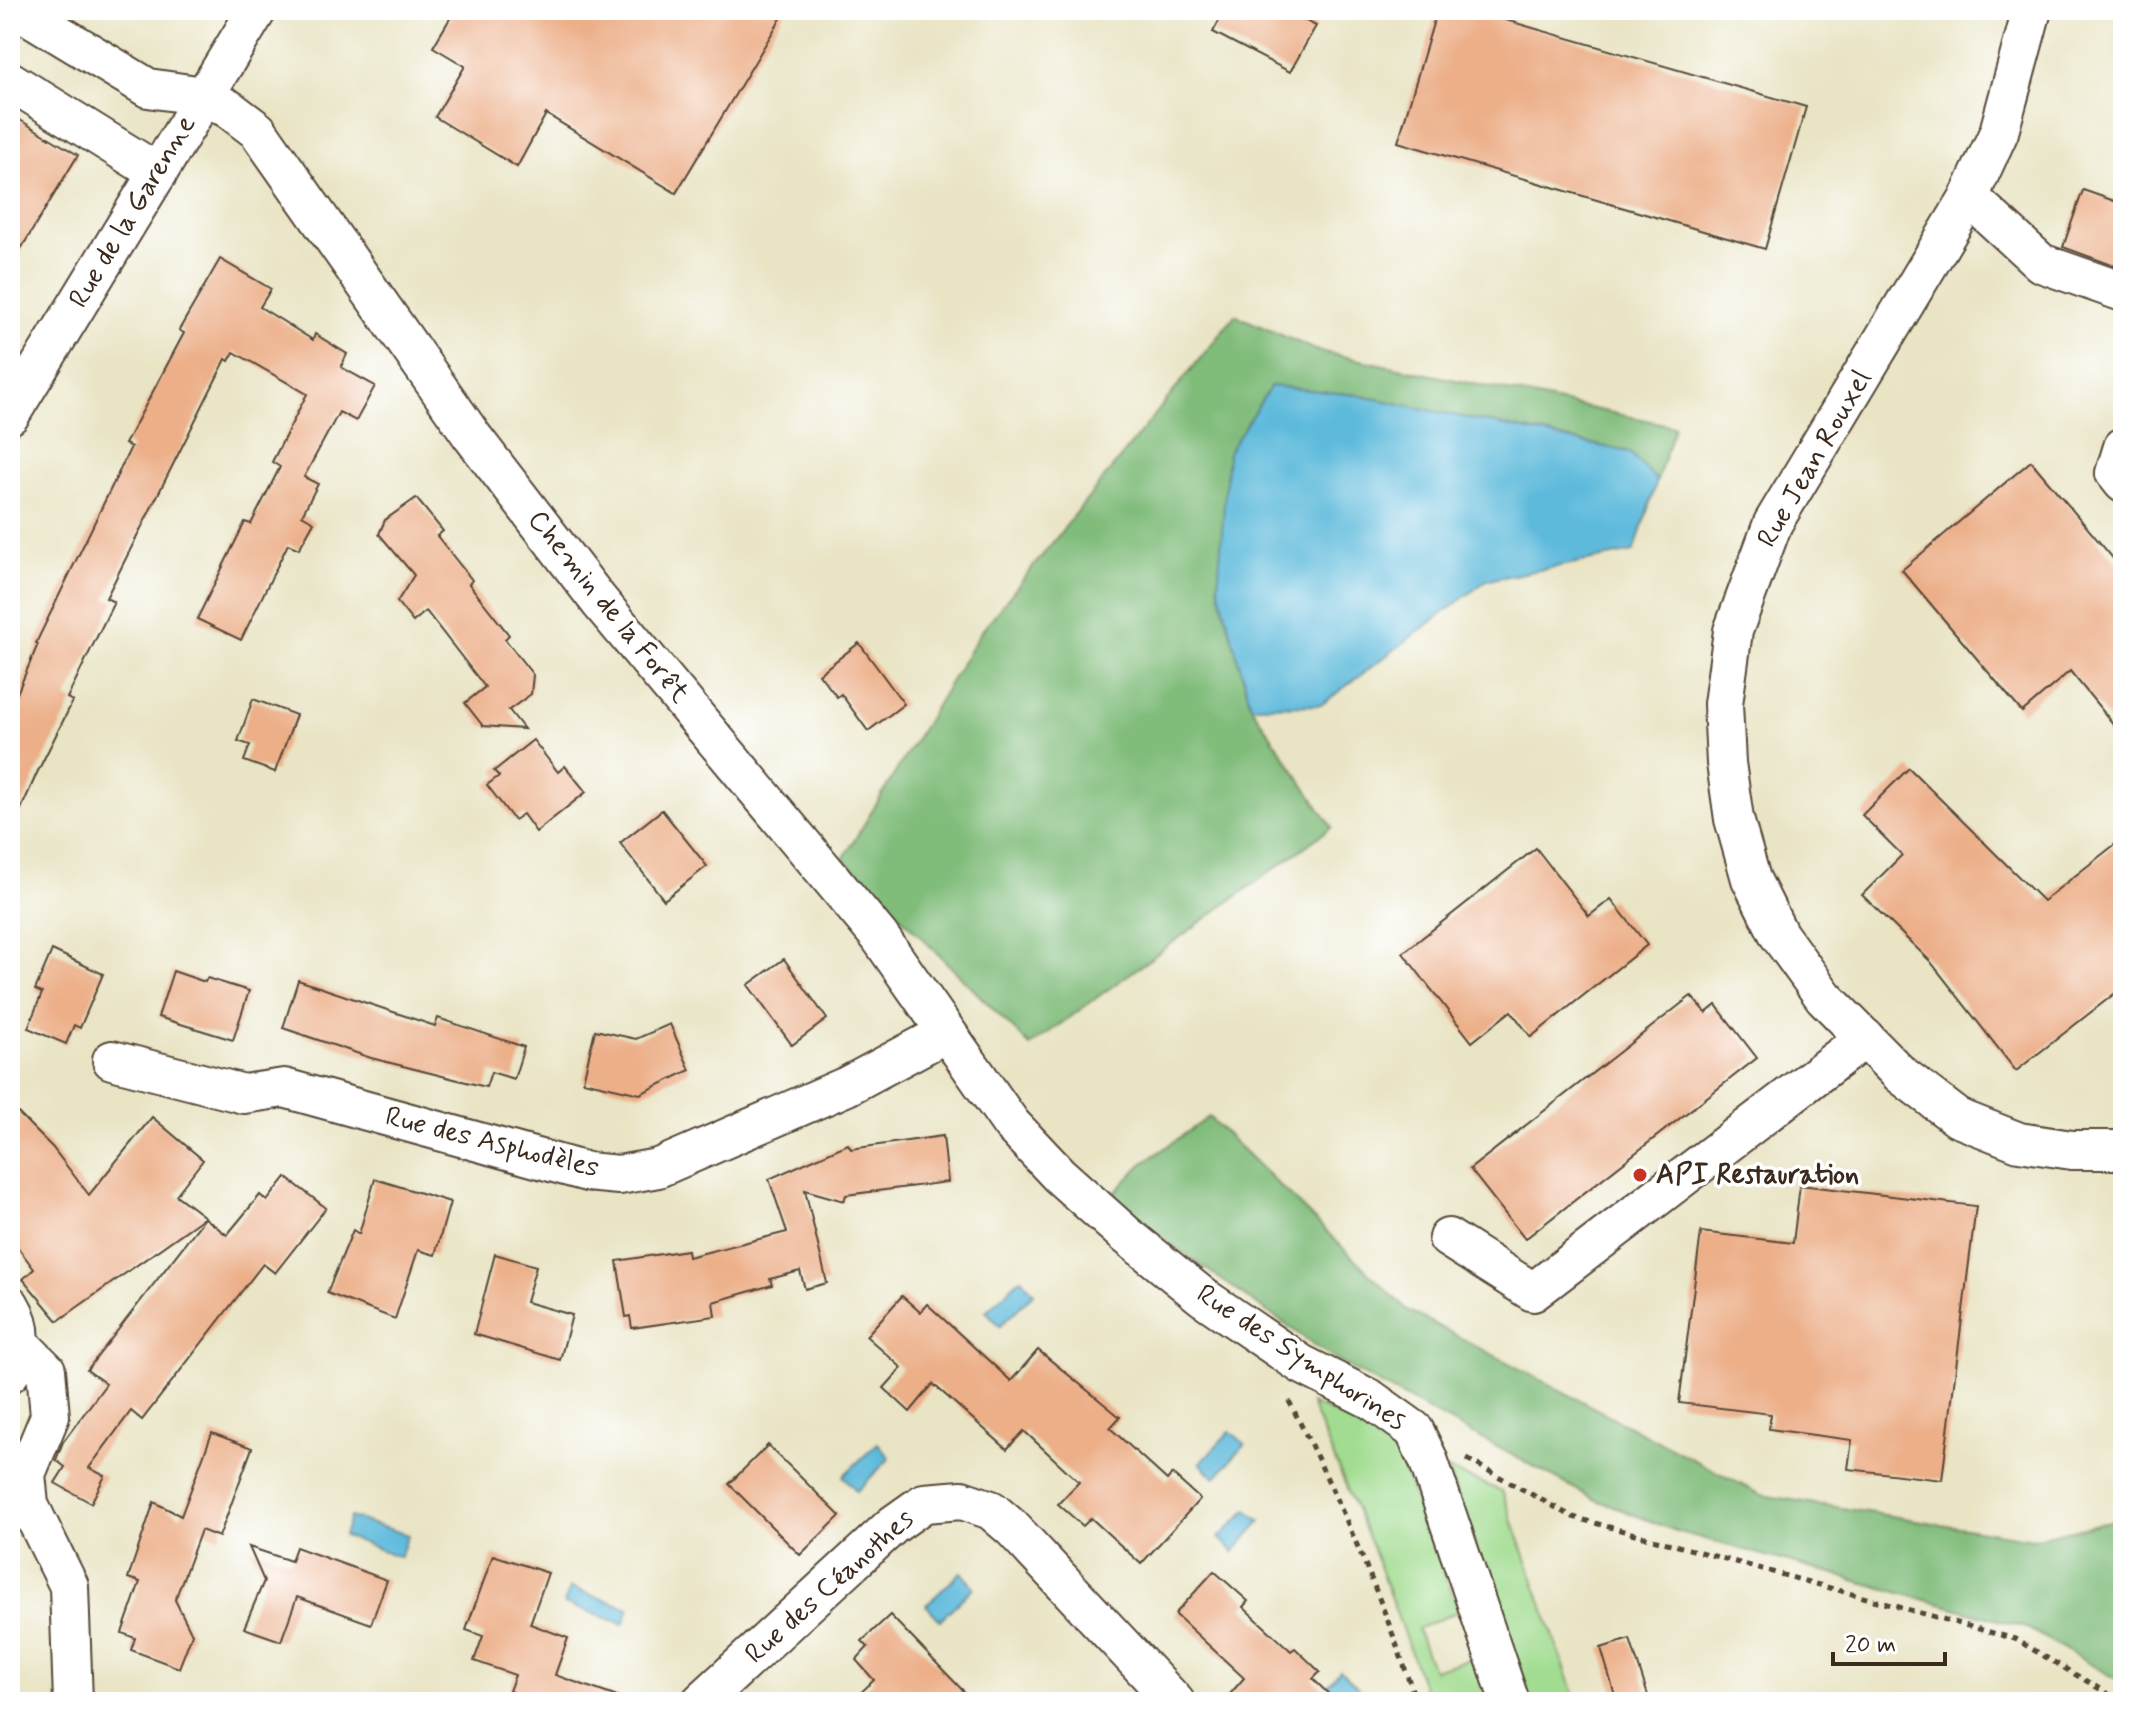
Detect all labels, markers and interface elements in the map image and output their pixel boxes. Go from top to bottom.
street label: Rue de la Garenne [61,109,205,315]
street label: Rue Jean Rouxel [1749,364,1881,554]
street label: Chemin de la Forêt [519,503,698,712]
street label: Rue des Asphodèles [381,1099,603,1187]
place label: API Restauration [1656,1157,1859,1194]
marker: API Restauration [1631,1166,1649,1184]
street label: Rue des Symphorines [1189,1276,1413,1440]
street label: Rue des Céanothes [738,1501,922,1673]
scale bar [1833,1616,1945,1666]
text: 20 m [1845,1630,1896,1661]

